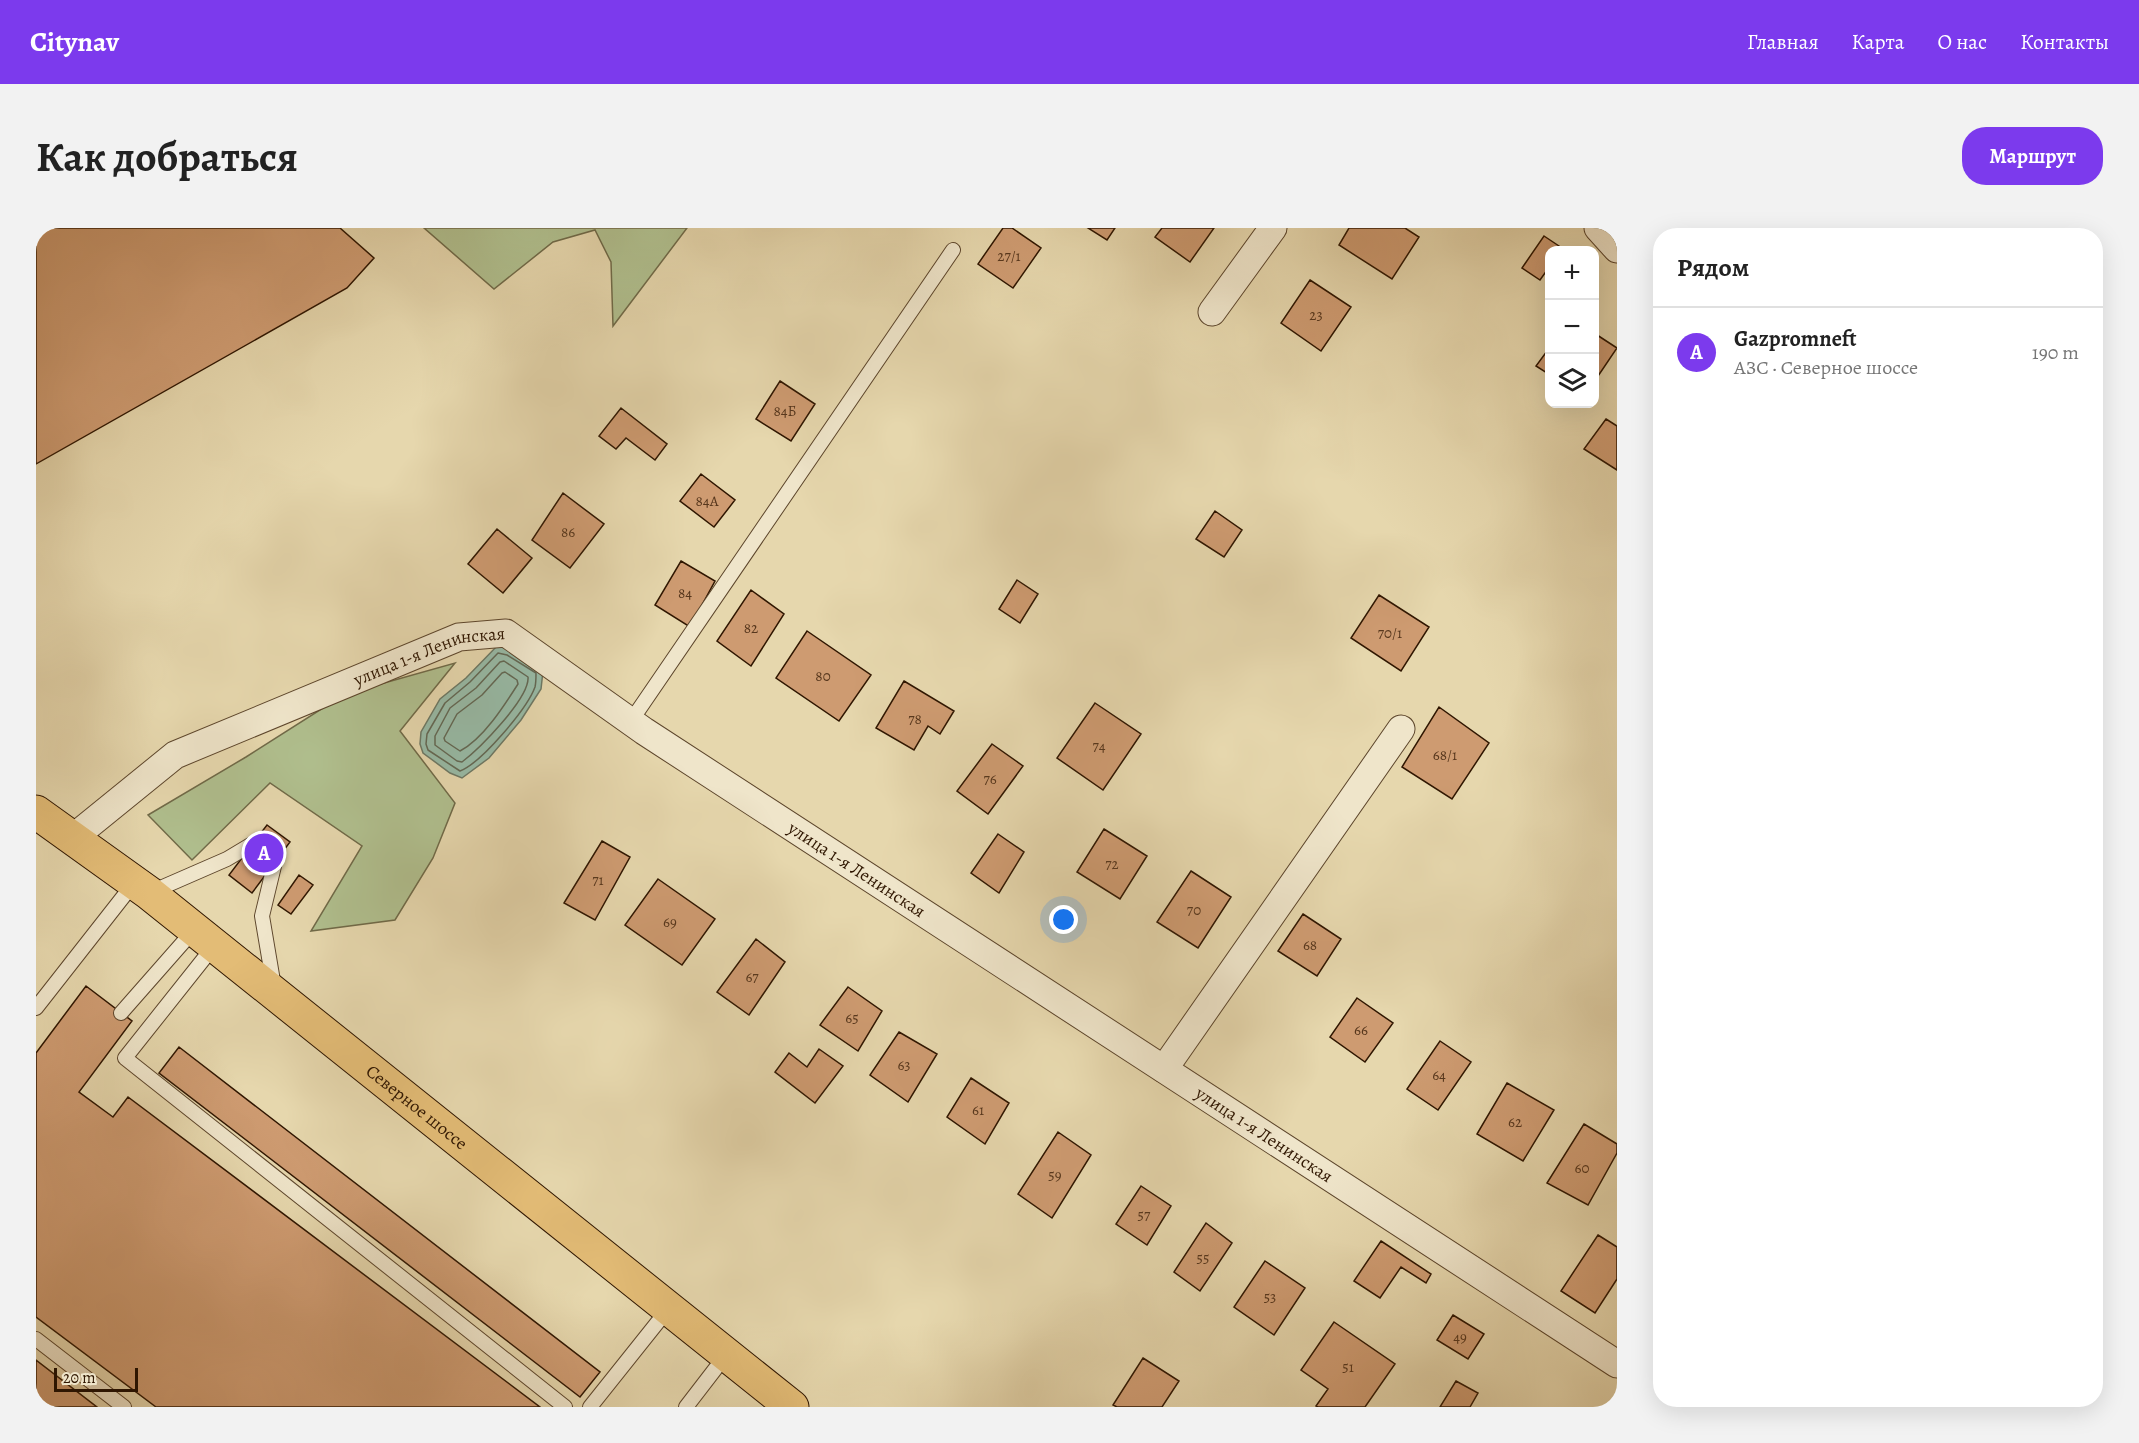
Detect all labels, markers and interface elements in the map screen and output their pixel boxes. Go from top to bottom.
text: Citynav [30,23,119,61]
text: Главная [1747,28,1819,56]
text: Карта [1852,28,1904,56]
text: О нас [1937,28,1987,56]
text: Контакты [2020,28,2109,56]
button: Маршрут [1962,127,2103,185]
text: Как добраться [36,128,298,185]
house number: 27/1 [997,246,1021,266]
map controls [1545,246,1599,408]
button: + [1545,246,1599,300]
text: Рядом [1677,250,1749,285]
button: − [1545,300,1599,354]
house number: 23 [1309,305,1323,325]
text: Gazpromneft [1734,324,1857,354]
text: A [1690,339,1703,366]
text: 190 m [2032,339,2079,366]
button: layers [1545,354,1599,408]
text: АЗС · Северное шоссе [1734,354,1918,381]
house number: 84Б [773,401,797,421]
house number: 84А [696,491,719,511]
house number: 86 [561,522,575,542]
house number: 84 [678,583,692,603]
house number: 82 [744,618,758,638]
street label: улица 1-я Ленинская [349,621,506,692]
house number: 70/1 [1378,623,1402,643]
house number: 80 [815,666,831,686]
house number: 78 [908,709,922,729]
house number: 74 [1092,736,1106,756]
house number: 68/1 [1433,745,1457,765]
house number: 76 [983,769,997,789]
street label: улица 1-я Ленинская [783,815,930,923]
pin: A [244,830,284,876]
house number: 72 [1105,854,1119,874]
house number: 71 [592,870,604,890]
house number: 70 [1187,900,1201,920]
your location [1049,905,1078,934]
house number: 69 [663,912,677,932]
house number: 68 [1303,935,1317,955]
house number: 67 [745,967,759,987]
house number: 65 [845,1008,859,1028]
house number: 66 [1354,1020,1368,1040]
house number: 63 [897,1055,911,1075]
street label: Северное шоссе [361,1059,473,1155]
house number: 64 [1432,1065,1446,1085]
street label: улица 1-я Ленинская [1190,1080,1338,1188]
house number: 61 [972,1100,984,1120]
house number: 62 [1508,1112,1522,1132]
house number: 60 [1575,1158,1589,1178]
house number: 59 [1048,1165,1062,1185]
house number: 57 [1138,1205,1151,1225]
house number: 55 [1197,1248,1209,1268]
house number: 53 [1264,1287,1276,1307]
house number: 49 [1453,1327,1467,1347]
house number: 51 [1342,1357,1354,1377]
scale bar [54,1365,138,1392]
text: 20 m [63,1367,96,1389]

